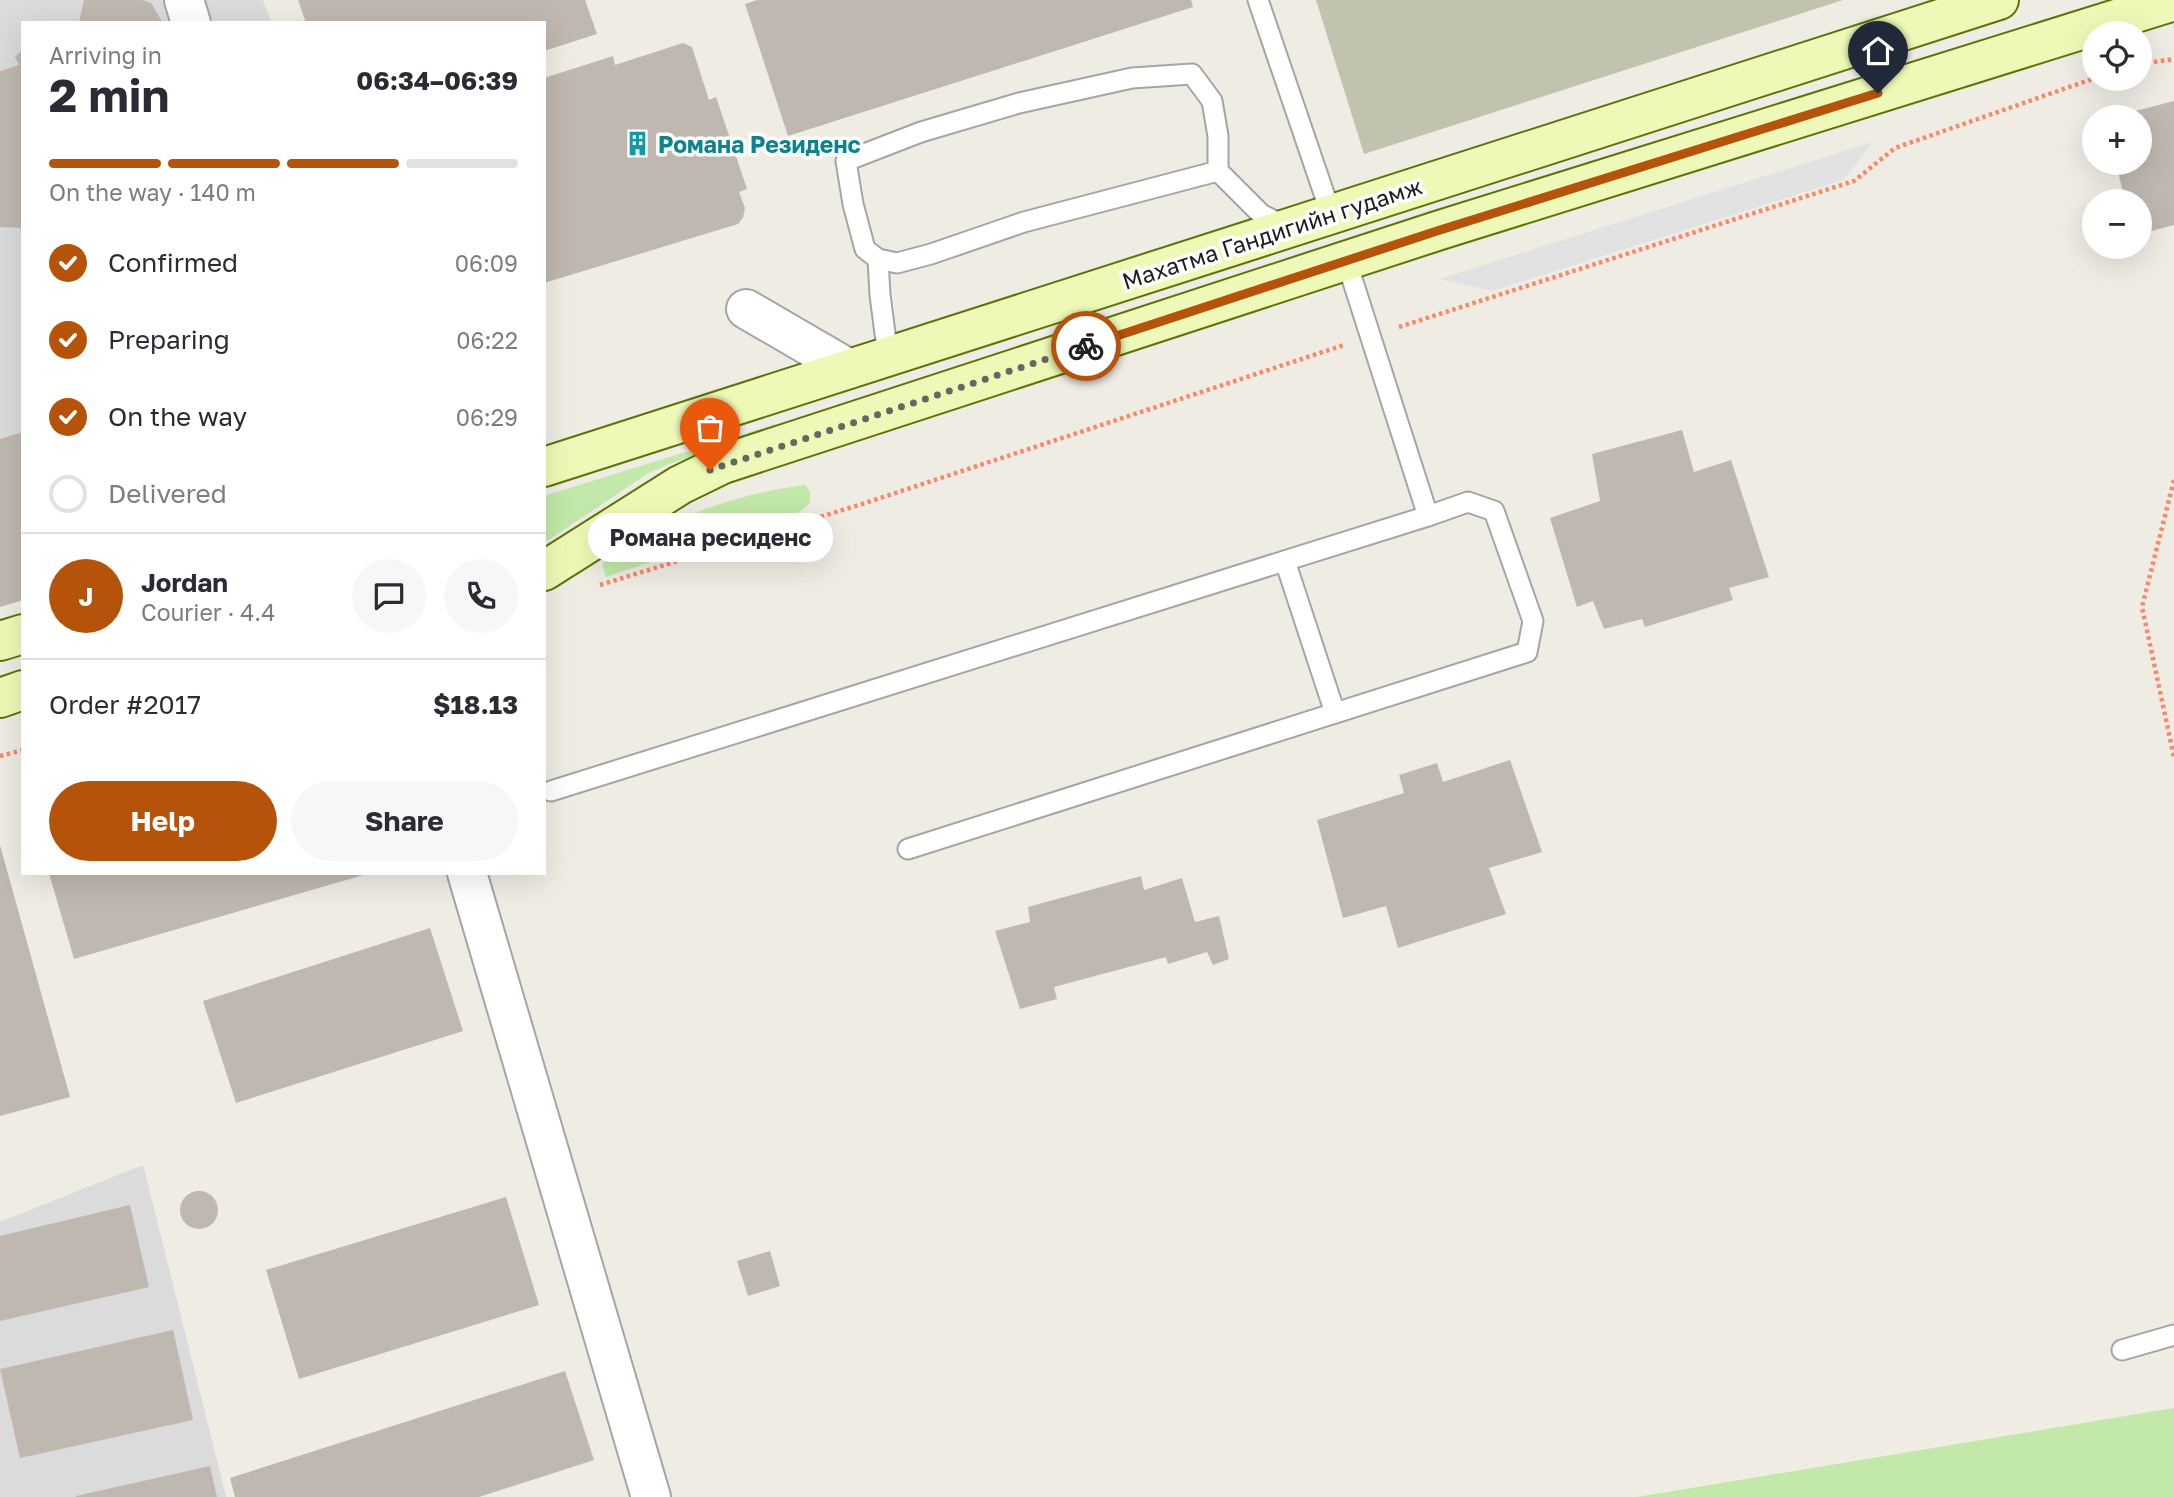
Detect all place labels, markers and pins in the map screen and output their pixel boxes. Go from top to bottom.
pin [1848,21,1908,93]
building icon: Романа Резиденс [624,130,652,158]
place label: Романа Резиденс [658,130,861,158]
pin [680,398,740,470]
callout: Романа ресиденс [588,512,832,561]

